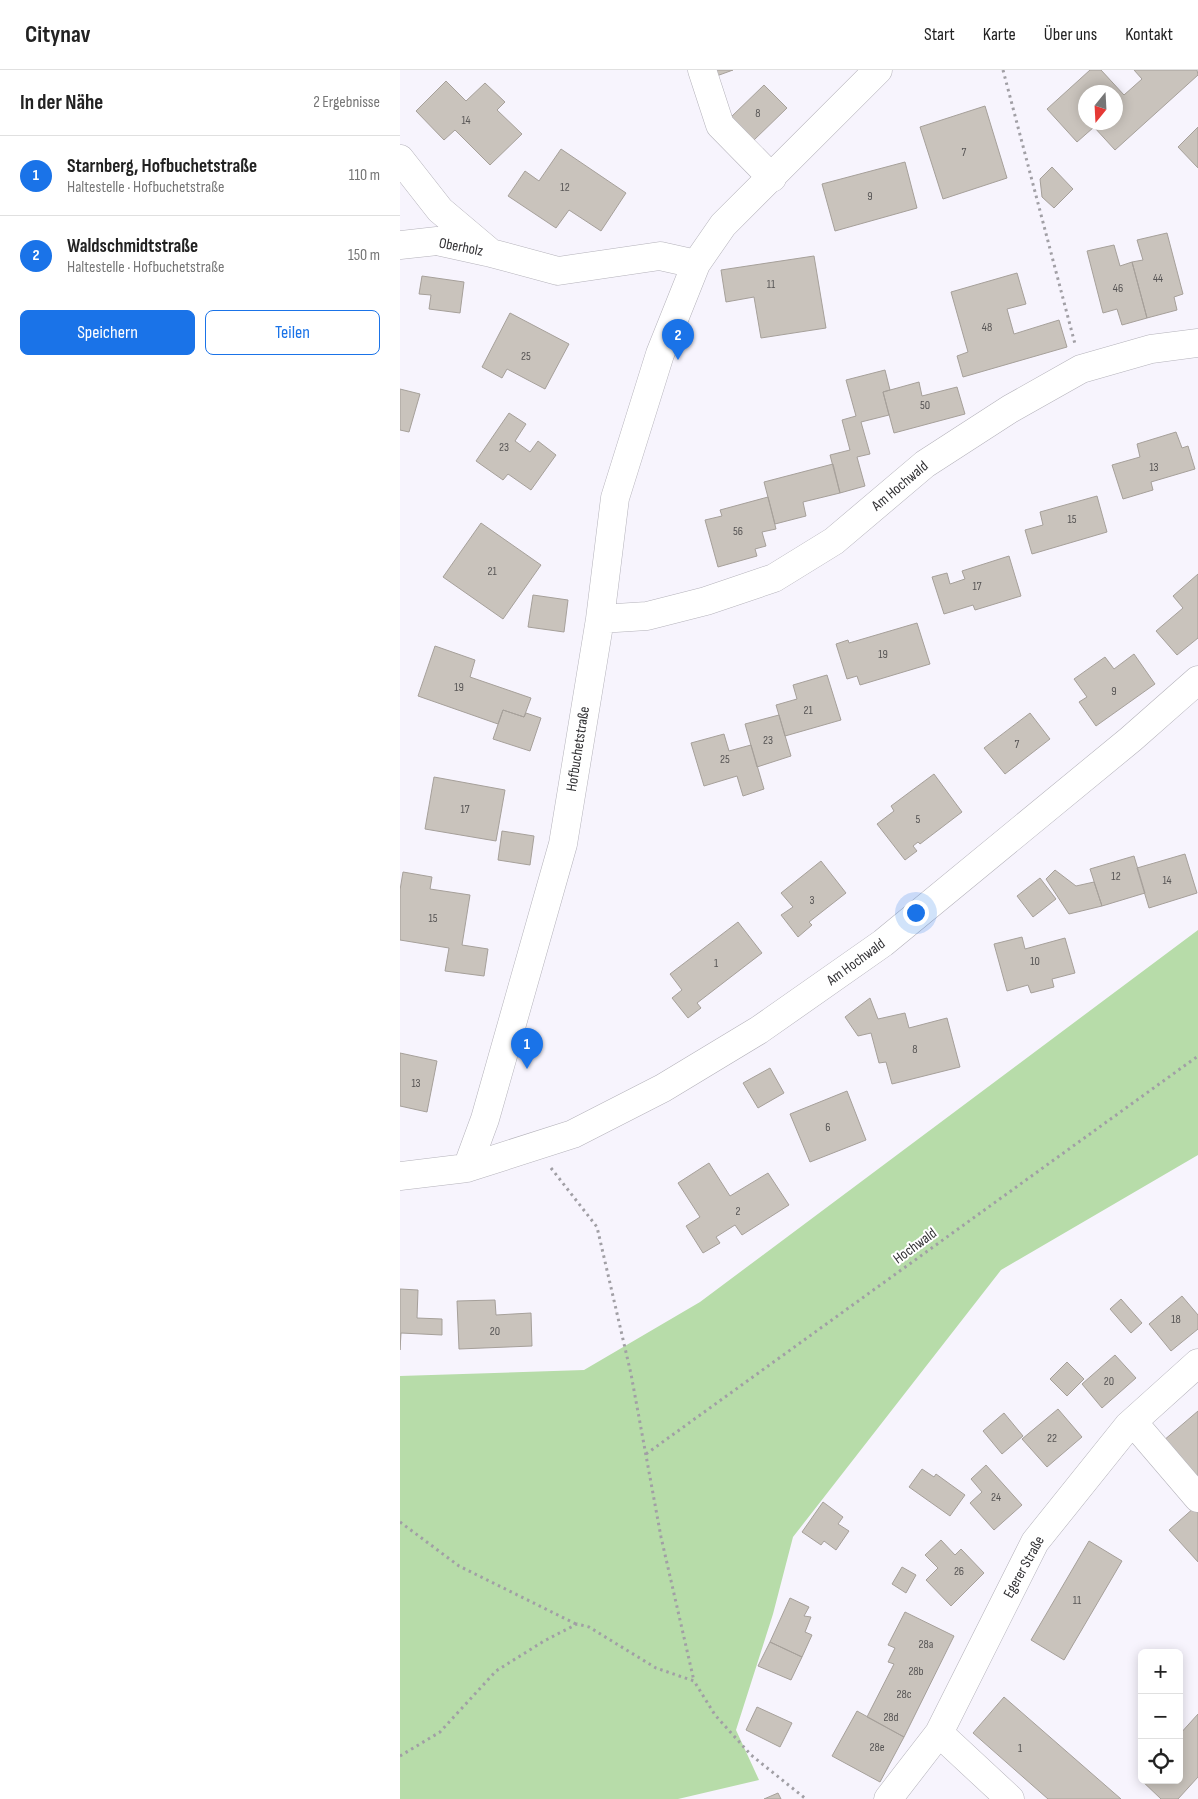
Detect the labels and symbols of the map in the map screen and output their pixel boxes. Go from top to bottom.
north arrow [1078,85,1123,130]
house number: 8 [755,106,761,121]
house number: 14 [461,113,471,128]
house number: 7 [962,145,967,160]
house number: 12 [560,180,570,195]
house number: 9 [867,189,873,204]
street label: Oberholz [437,233,485,261]
house number: 44 [1153,271,1163,286]
house number: 11 [767,277,776,292]
house number: 46 [1113,281,1123,296]
pin: 2 [662,319,694,360]
house number: 48 [982,320,992,335]
house number: 25 [521,349,531,364]
house number: 50 [920,398,930,413]
house number: 23 [499,440,509,455]
street label: Am Hochwald [867,457,932,516]
house number: 13 [1149,460,1159,475]
house number: 15 [1067,512,1077,527]
house number: 56 [733,524,743,539]
house number: 21 [487,564,497,579]
house number: 17 [973,579,982,594]
house number: 19 [878,647,888,662]
house number: 19 [454,680,464,695]
house number: 9 [1111,684,1117,699]
house number: 21 [803,703,813,718]
street label: Hofbuchetstraße [562,705,594,793]
house number: 23 [763,733,773,748]
house number: 7 [1015,737,1020,752]
house number: 25 [720,752,730,767]
house number: 17 [461,802,470,817]
house number: 5 [916,812,921,827]
house number: 12 [1111,869,1121,884]
house number: 14 [1162,873,1172,888]
house number: 3 [809,893,815,908]
your location [903,900,929,926]
house number: 15 [428,911,438,926]
street label: Am Hochwald [822,934,889,990]
house number: 10 [1030,954,1040,969]
house number: 1 [714,956,719,971]
pin: 1 [511,1028,543,1069]
house number: 8 [912,1042,918,1057]
house number: 13 [411,1076,421,1091]
house number: 6 [825,1120,831,1135]
house number: 2 [736,1204,741,1219]
street label: Hochwald [889,1224,941,1268]
house number: 18 [1171,1312,1181,1327]
house number: 20 [490,1324,500,1339]
house number: 20 [1104,1374,1114,1389]
house number: 22 [1047,1431,1057,1446]
house number: 24 [991,1490,1001,1505]
street label: Egerer Straße [999,1533,1049,1601]
house number: 26 [954,1564,964,1579]
house number: 11 [1073,1593,1082,1608]
house number: 28a [919,1637,934,1652]
house number: 28b [908,1664,924,1679]
house number: 28c [896,1687,912,1702]
house number: 28d [883,1710,899,1725]
house number: 28e [869,1740,885,1755]
house number: 1 [1018,1741,1023,1756]

